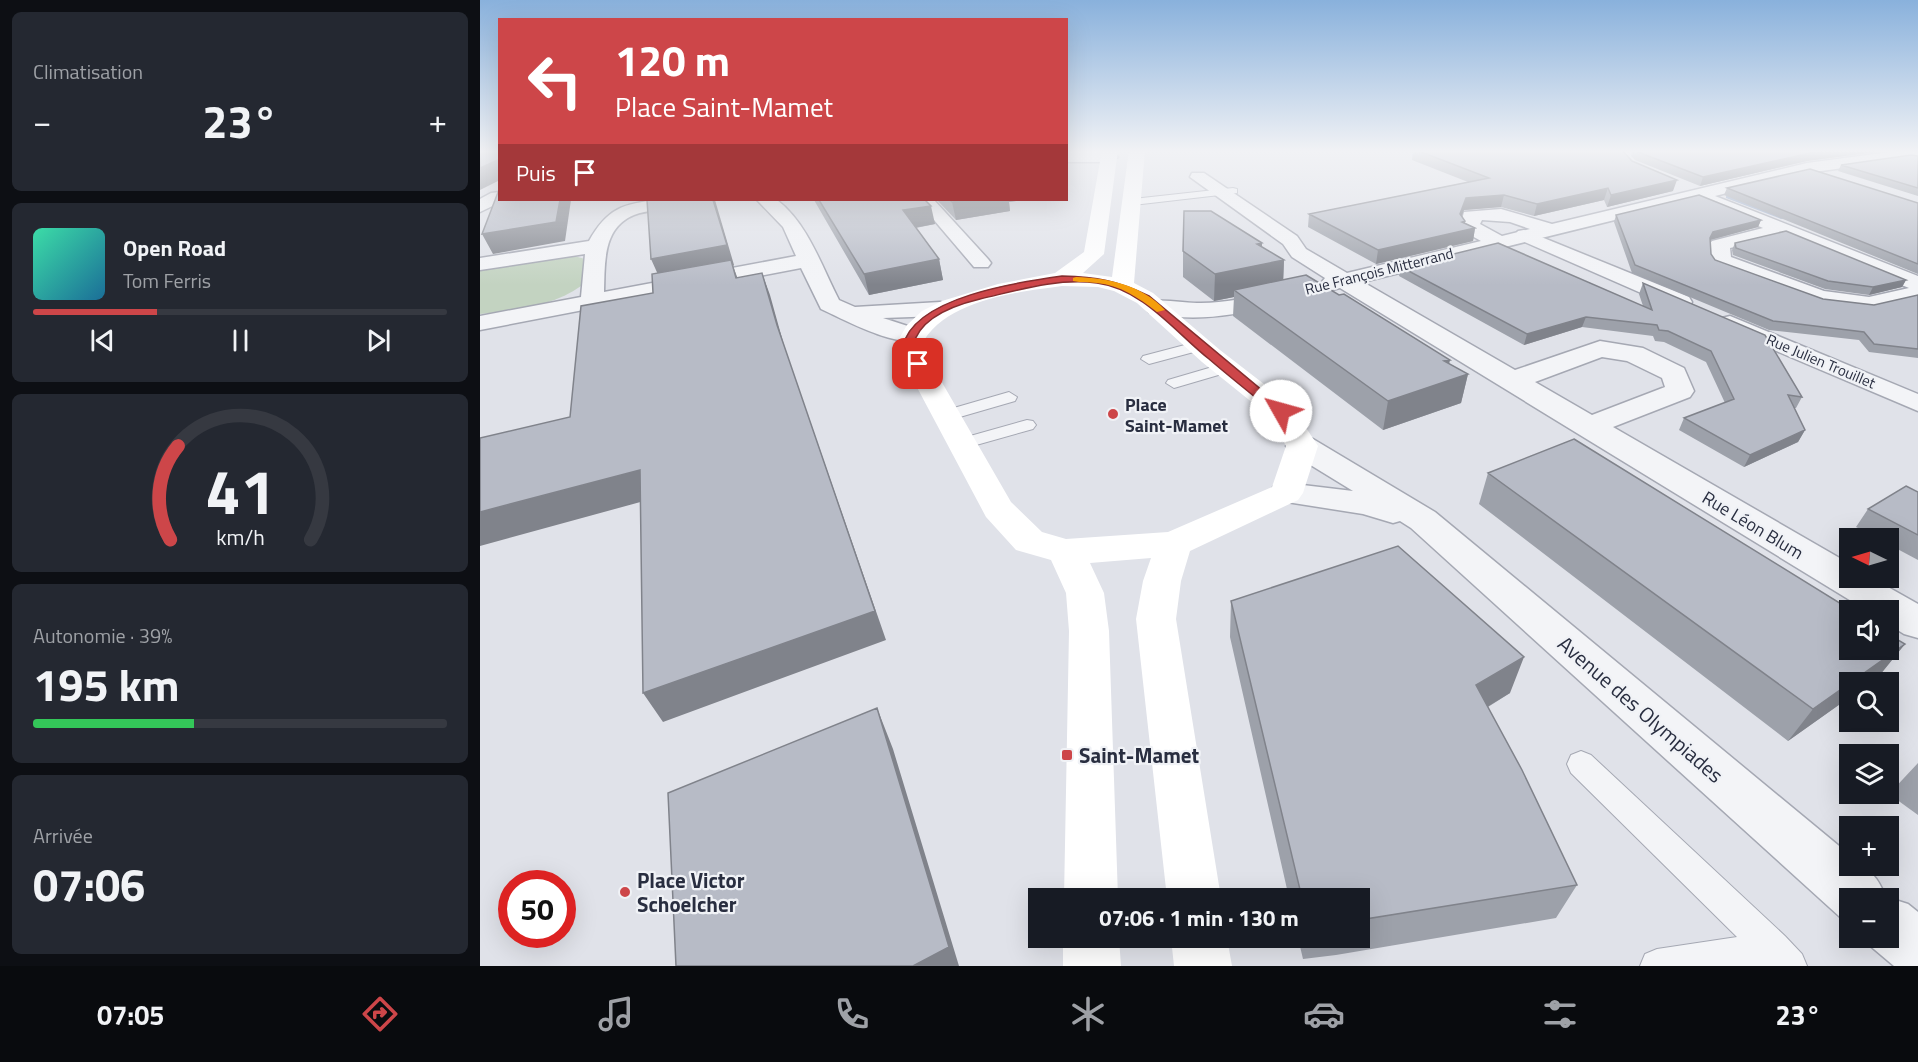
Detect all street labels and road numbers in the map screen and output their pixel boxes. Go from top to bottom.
street label: Rue François Mitterrand [1302,241,1456,301]
street label: Rue Julien Trouillet [1763,328,1880,395]
street label: Rue Léon Blum [1697,484,1809,566]
street label: Avenue des Olympiades [1551,628,1731,790]

